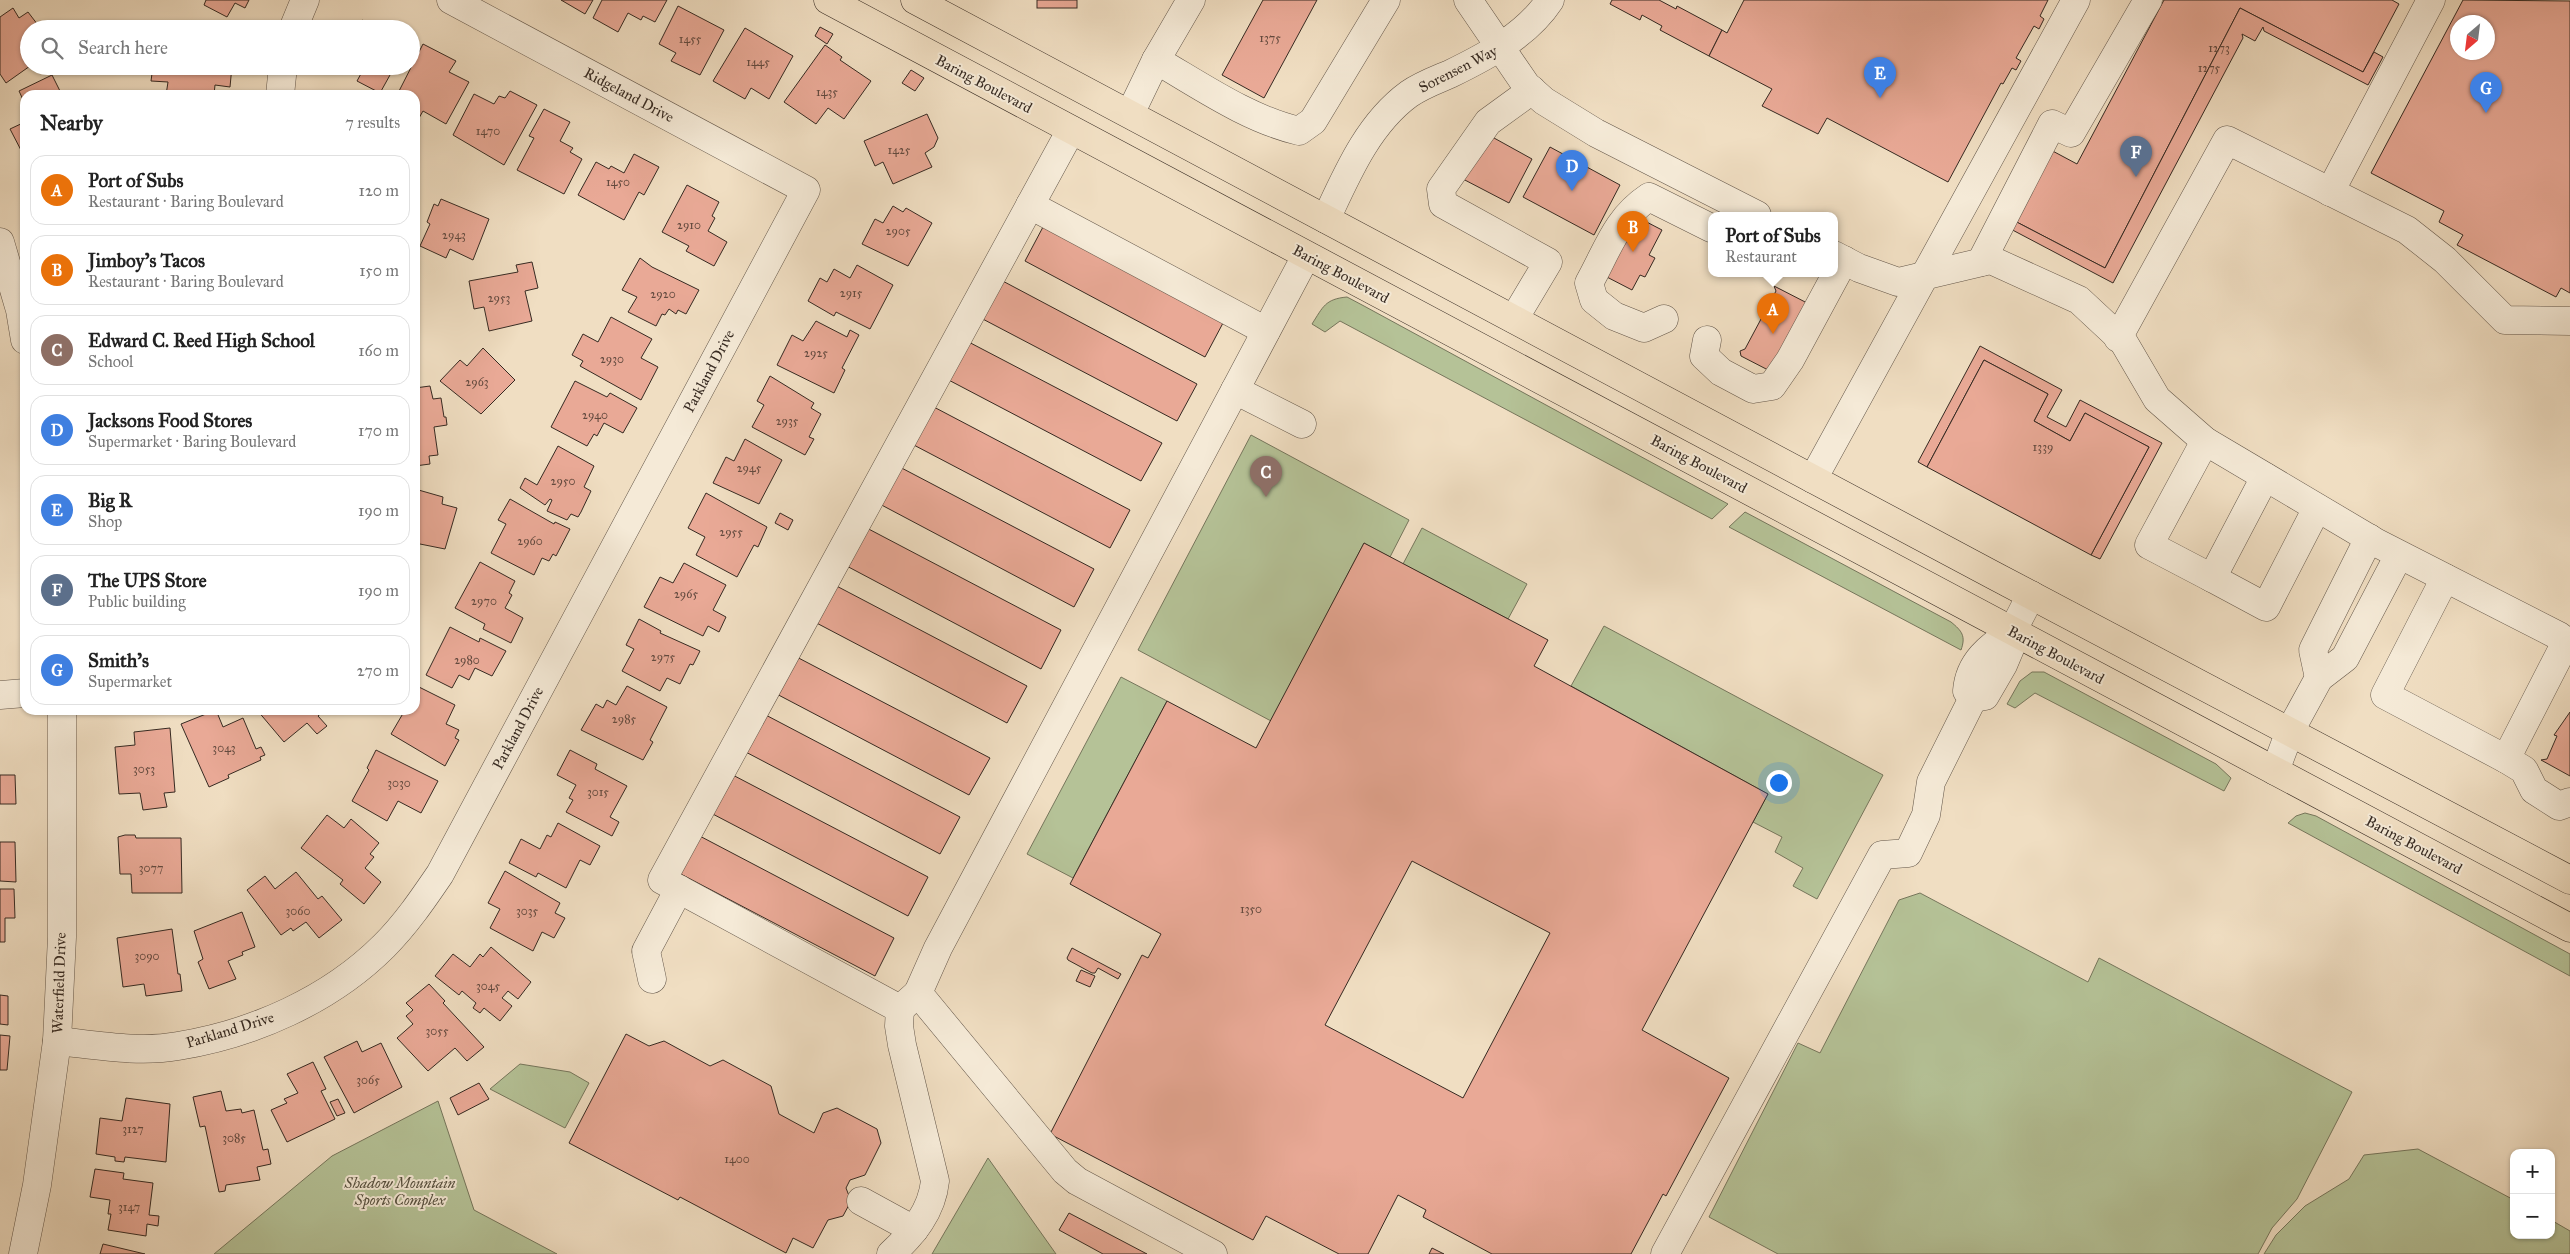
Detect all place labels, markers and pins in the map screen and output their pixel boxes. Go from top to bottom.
pin: E [1864,57,1896,98]
pin: G [2470,72,2502,113]
pin: F [2120,136,2152,177]
pin: D [1556,150,1588,191]
pin: B [1617,211,1649,252]
pin: A [1757,293,1789,334]
pin: C [1250,456,1282,497]

